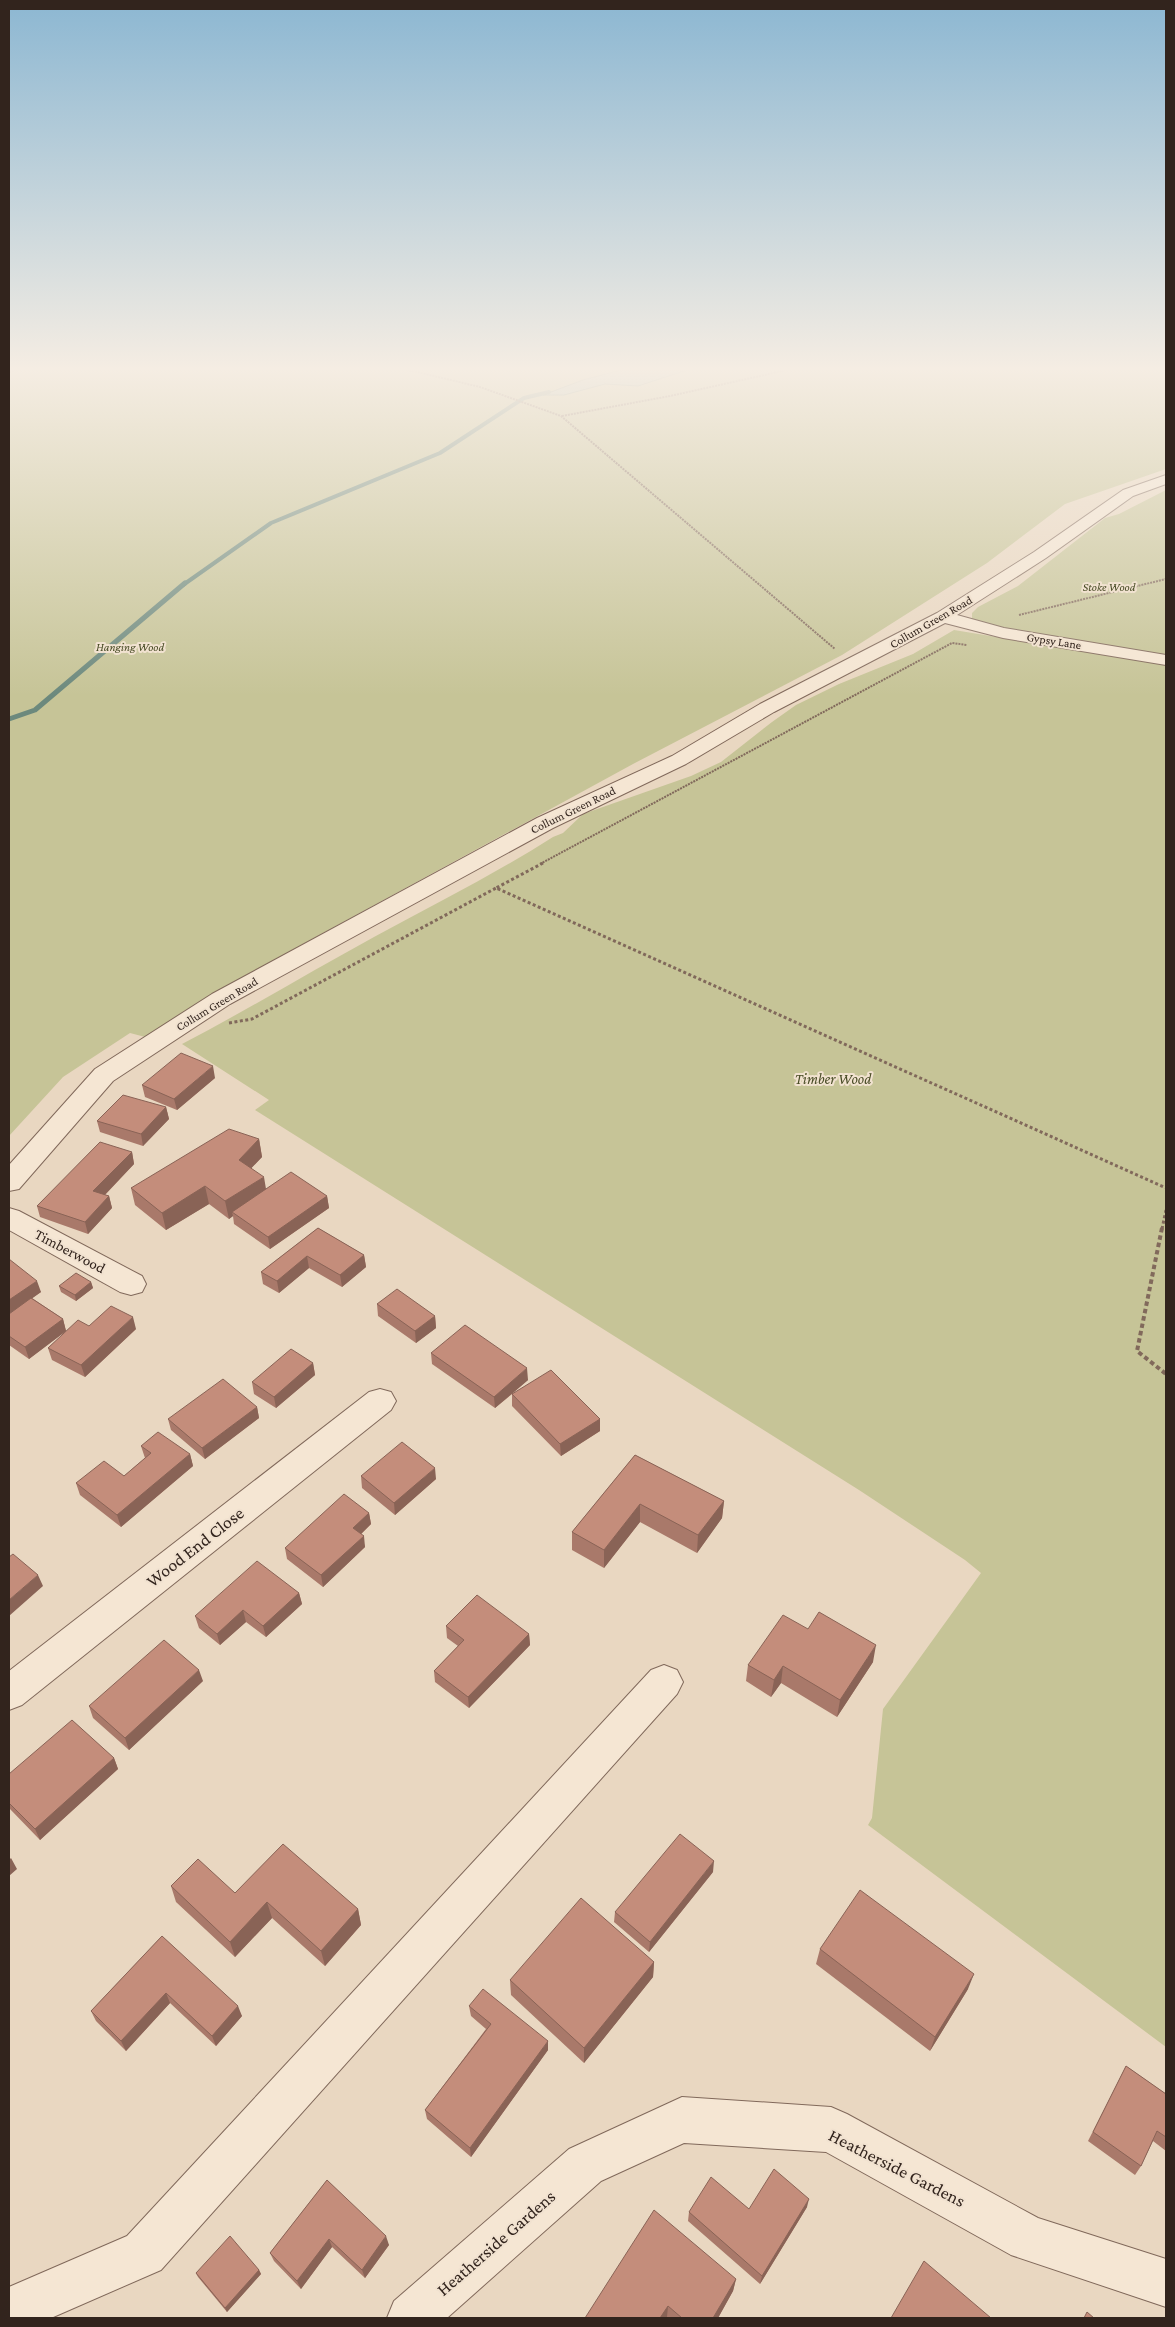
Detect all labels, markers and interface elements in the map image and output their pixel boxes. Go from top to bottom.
park label: Stoke Wood [1083,580,1136,594]
street label: Collum Green Road [887,592,975,651]
street label: Gypsy Lane [1026,630,1082,652]
park label: Hanging Wood [96,640,164,654]
street label: Collum Green Road [528,783,618,837]
street label: Collum Green Road [174,974,261,1034]
park label: Timber Wood [795,1071,872,1087]
street label: Timberwood [32,1226,108,1276]
street label: Wood End Close [142,1503,248,1591]
street label: Heatherside Gardens [826,2125,968,2211]
street label: Heatherside Gardens [433,2186,559,2300]

